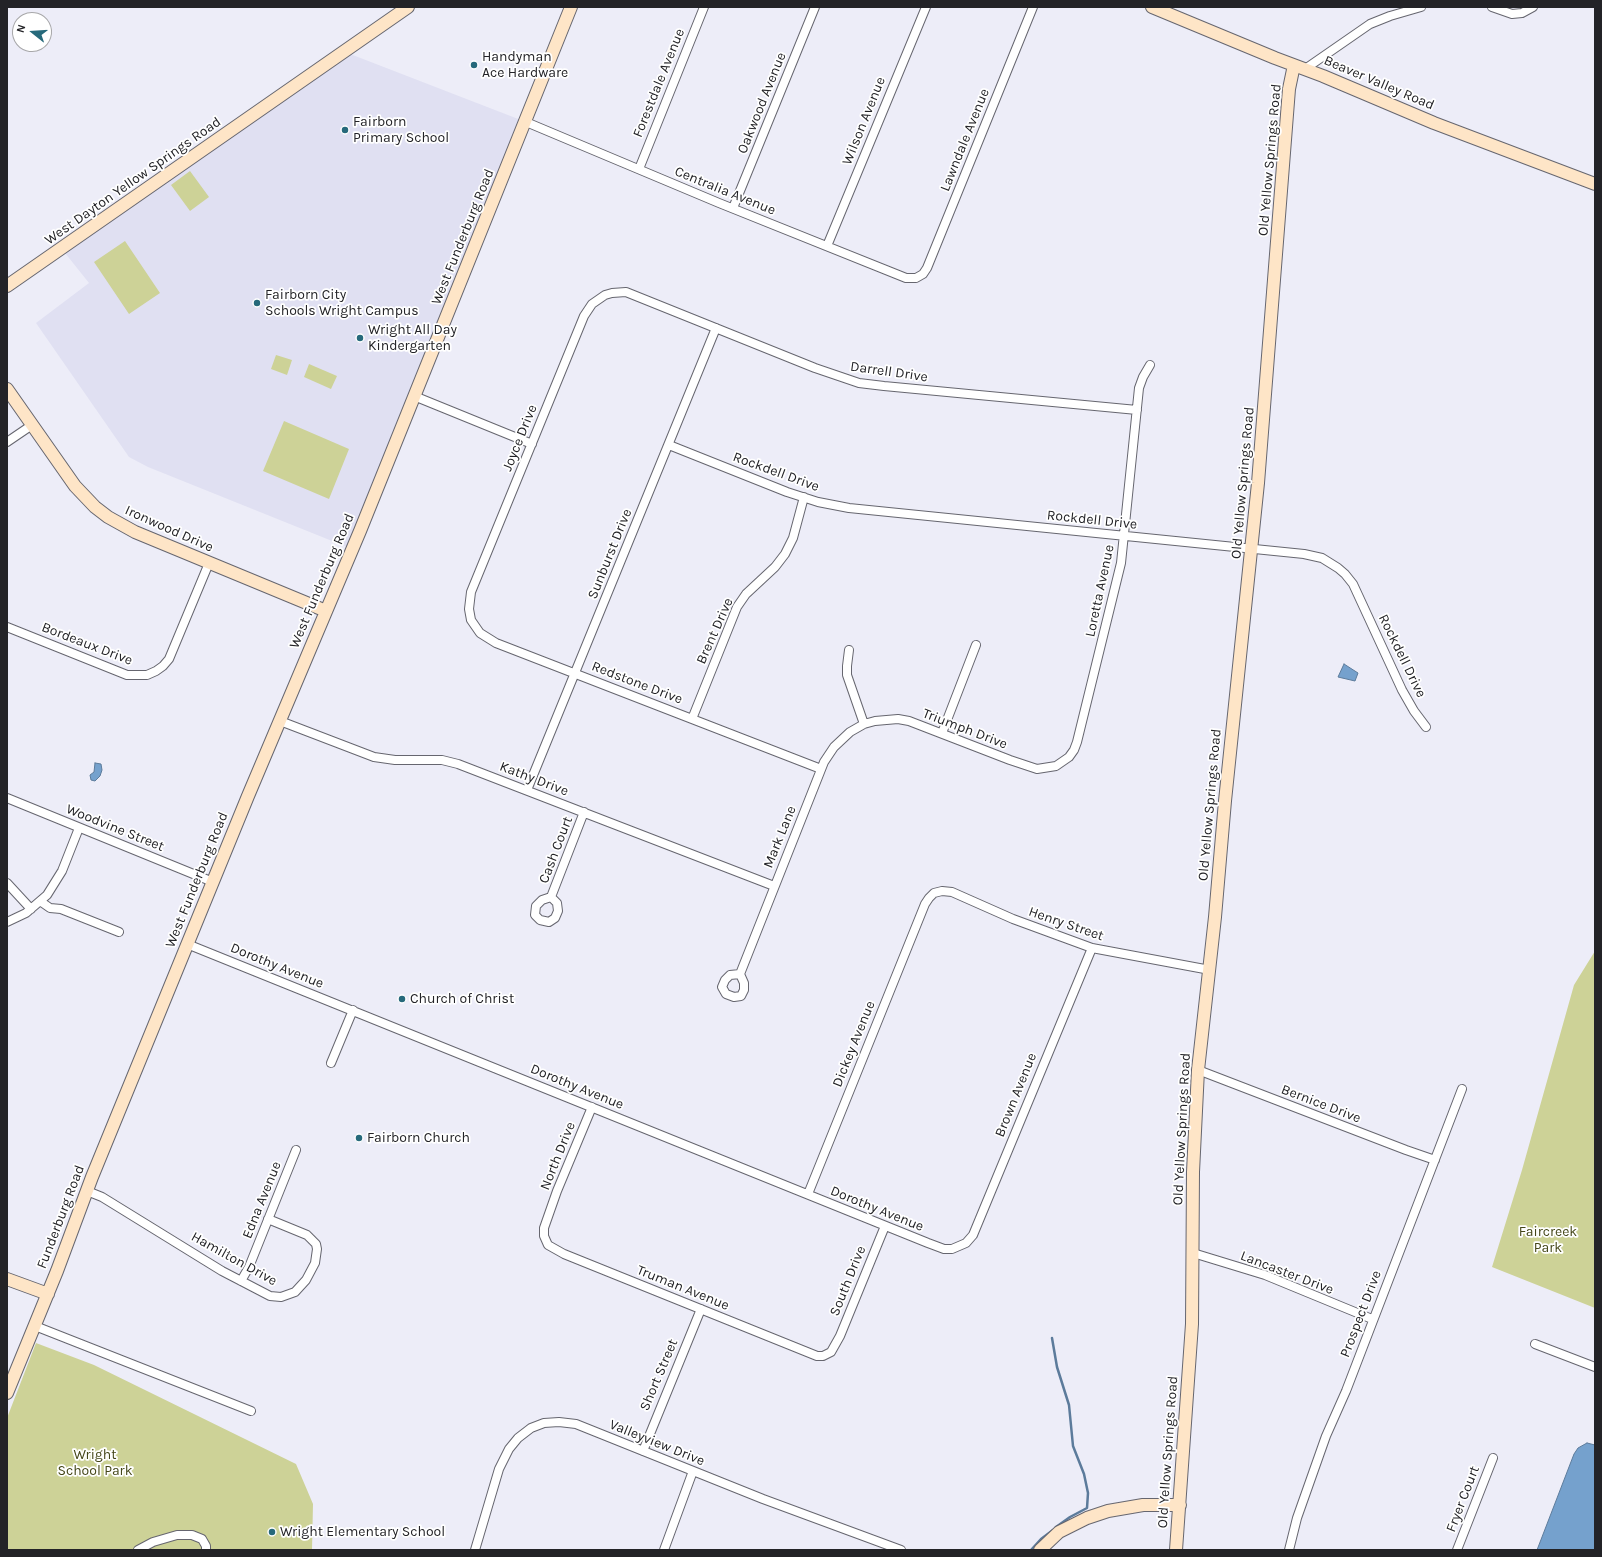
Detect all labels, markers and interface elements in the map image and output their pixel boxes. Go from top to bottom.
north arrow [12,12,52,52]
text: N [14,23,28,34]
street label: Forestdale Avenue [629,26,689,140]
place label: Handyman Ace Hardware [482,49,568,82]
street label: Oakwood Avenue [734,50,790,156]
street label: Beaver Valley Road [1321,52,1437,114]
marker: Handyman Ace Hardware [469,60,479,70]
street label: Wilson Avenue [839,75,889,167]
street label: Old Yellow Springs Road [1255,83,1285,237]
street label: Lawndale Avenue [937,86,993,194]
street label: West Dayton Yellow Springs Road [42,113,224,249]
place label: Fairborn Primary School [353,114,449,146]
marker: Fairborn Primary School [340,125,350,135]
street label: Centralia Avenue [672,163,778,219]
street label: West Funderburg Road [428,167,498,307]
place label: Fairborn City Schools Wright Campus [265,287,419,320]
marker: Fairborn City Schools Wright Campus [252,298,262,308]
place label: Wright All Day Kindergarten [368,322,457,354]
marker: Wright All Day Kindergarten [355,333,365,343]
street label: Darrell Drive [849,358,929,386]
street label: Joyce Drive [499,402,541,474]
street label: Old Yellow Springs Road [1228,406,1258,560]
street label: Rockdell Drive [731,449,821,495]
street label: Ironwood Drive [122,502,216,556]
street label: Sunburst Drive [584,506,636,602]
street label: Rockdell Drive [1046,507,1138,533]
street label: West Funderburg Road [286,511,358,651]
street label: Loretta Avenue [1082,543,1118,639]
street label: Brent Drive [693,595,737,667]
street label: Rockdell Drive [1375,612,1429,700]
street label: Bordeaux Drive [39,619,135,669]
street label: Redstone Drive [589,658,685,708]
street label: Triumph Drive [920,705,1010,753]
street label: Old Yellow Springs Road [1195,728,1225,882]
street label: Kathy Drive [497,758,571,800]
street label: Woodvine Street [64,801,166,855]
street label: Mark Lane [760,803,800,871]
street label: West Funderburg Road [162,810,232,950]
street label: Cash Court [536,814,576,886]
street label: Henry Street [1026,903,1106,945]
street label: Dorothy Avenue [228,940,326,992]
place label: Church of Christ [410,991,514,1007]
marker: Church of Christ [397,994,407,1004]
street label: Dickey Avenue [829,998,879,1090]
street label: Brown Avenue [991,1050,1041,1140]
street label: Old Yellow Springs Road [1170,1052,1194,1206]
street label: Dorothy Avenue [528,1061,626,1113]
street label: Bernice Drive [1279,1081,1363,1127]
street label: North Drive [537,1119,579,1193]
place label: Fairborn Church [367,1130,470,1146]
marker: Fairborn Church [354,1133,364,1143]
street label: Edna Avenue [239,1159,285,1241]
street label: Funderburg Road [34,1163,88,1271]
street label: Dorothy Avenue [828,1183,926,1235]
park label: Faircreek Park [1519,1224,1577,1256]
street label: Hamilton Drive [188,1228,280,1290]
street label: South Drive [826,1243,870,1319]
street label: Lancaster Drive [1238,1248,1336,1298]
street label: Truman Avenue [634,1262,732,1314]
street label: Prospect Drive [1337,1268,1385,1360]
street label: Short Street [636,1336,682,1414]
street label: Old Yellow Springs Road [1154,1375,1182,1529]
street label: Valleyview Drive [607,1416,707,1470]
park label: Wright School Park [57,1447,133,1480]
street label: Fryer Court [1443,1464,1483,1534]
place label: Wright Elementary School [280,1524,445,1540]
marker: Wright Elementary School [267,1527,277,1537]

